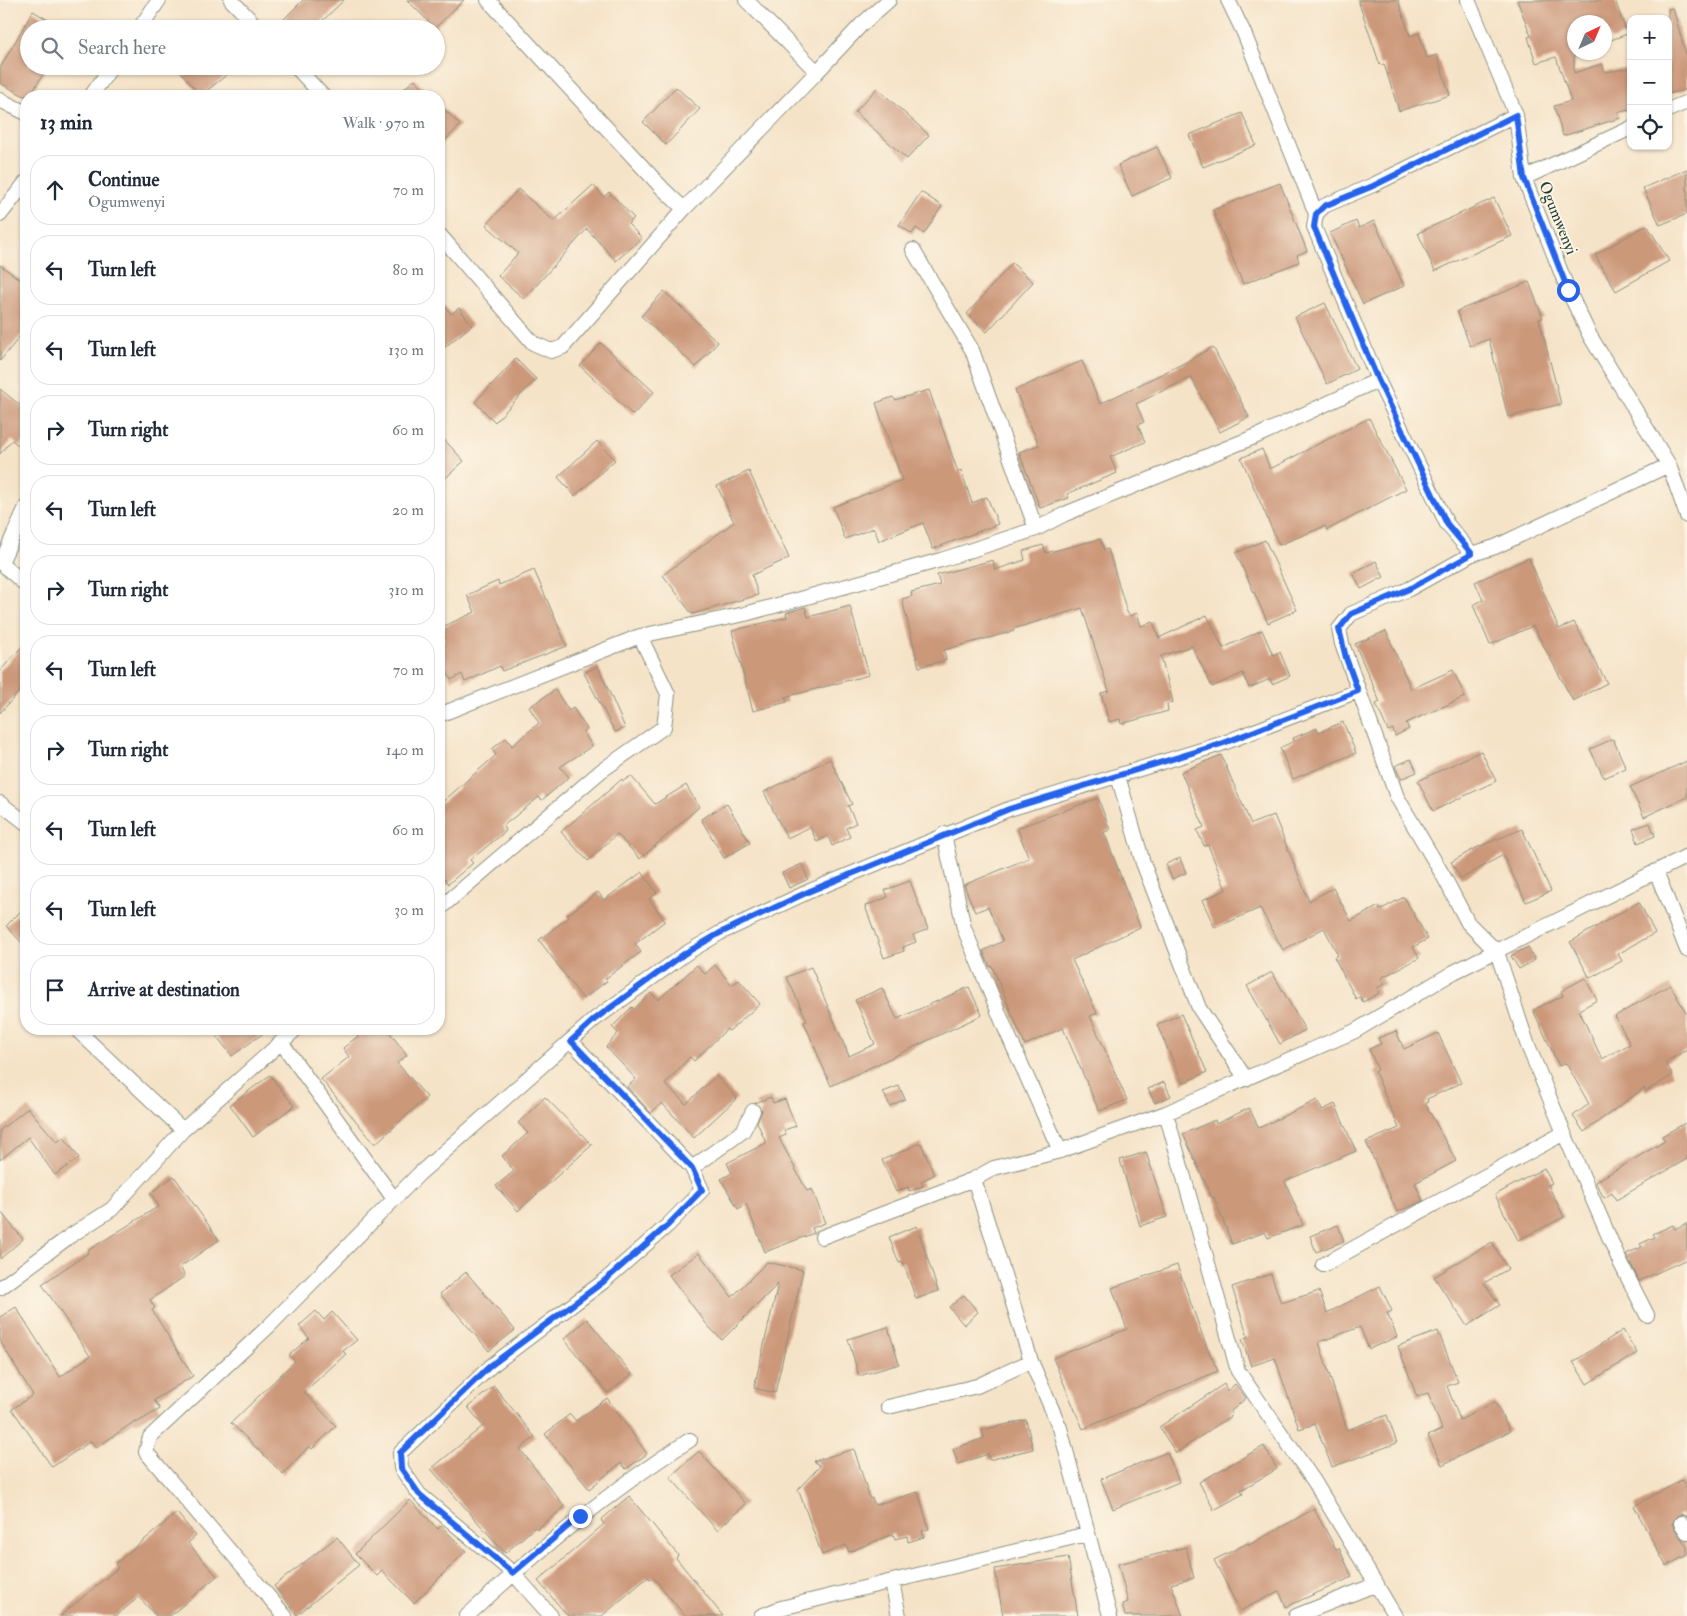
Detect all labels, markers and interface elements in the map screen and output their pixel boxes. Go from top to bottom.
north arrow [1567,15,1612,60]
map controls [1627,15,1672,150]
button: + [1627,15,1672,60]
search box [20,20,445,75]
icon: search [38,34,66,62]
text: Search here [78,36,166,60]
button: − [1627,60,1672,105]
button: locate [1627,105,1672,150]
text: 13 min [40,109,93,136]
text: Walk · 970 m [342,113,425,133]
text: Continue [88,168,159,192]
icon: ahead [41,176,69,204]
street label: Ogumwenyi [1534,178,1582,258]
text: 70 m [393,180,424,200]
text: Ogumwenyi [88,192,165,212]
icon: left [41,256,69,284]
text: Turn left [88,258,156,282]
text: 80 m [393,260,424,280]
route start [1557,279,1580,302]
icon: left [41,336,69,364]
text: Turn left [88,338,156,362]
text: 130 m [388,340,424,360]
icon: right [41,416,69,444]
text: Turn right [88,418,168,442]
text: 60 m [392,420,424,440]
icon: left [41,496,69,524]
text: Turn left [88,498,156,522]
text: 20 m [392,500,424,520]
icon: right [41,576,69,604]
text: Turn right [88,578,168,602]
text: 310 m [388,580,424,600]
icon: left [41,656,69,684]
text: Turn left [88,658,156,682]
text: 70 m [393,660,424,680]
icon: right [41,736,69,764]
text: Turn right [88,738,168,762]
text: 140 m [386,740,424,760]
icon: left [41,816,69,844]
text: Turn left [88,818,156,842]
text: 60 m [392,820,424,840]
icon: left [41,896,69,924]
text: Turn left [88,898,156,922]
text: 30 m [394,900,424,920]
icon: arrive [41,976,69,1004]
text: Arrive at destination [88,978,240,1002]
route end [569,1505,592,1528]

